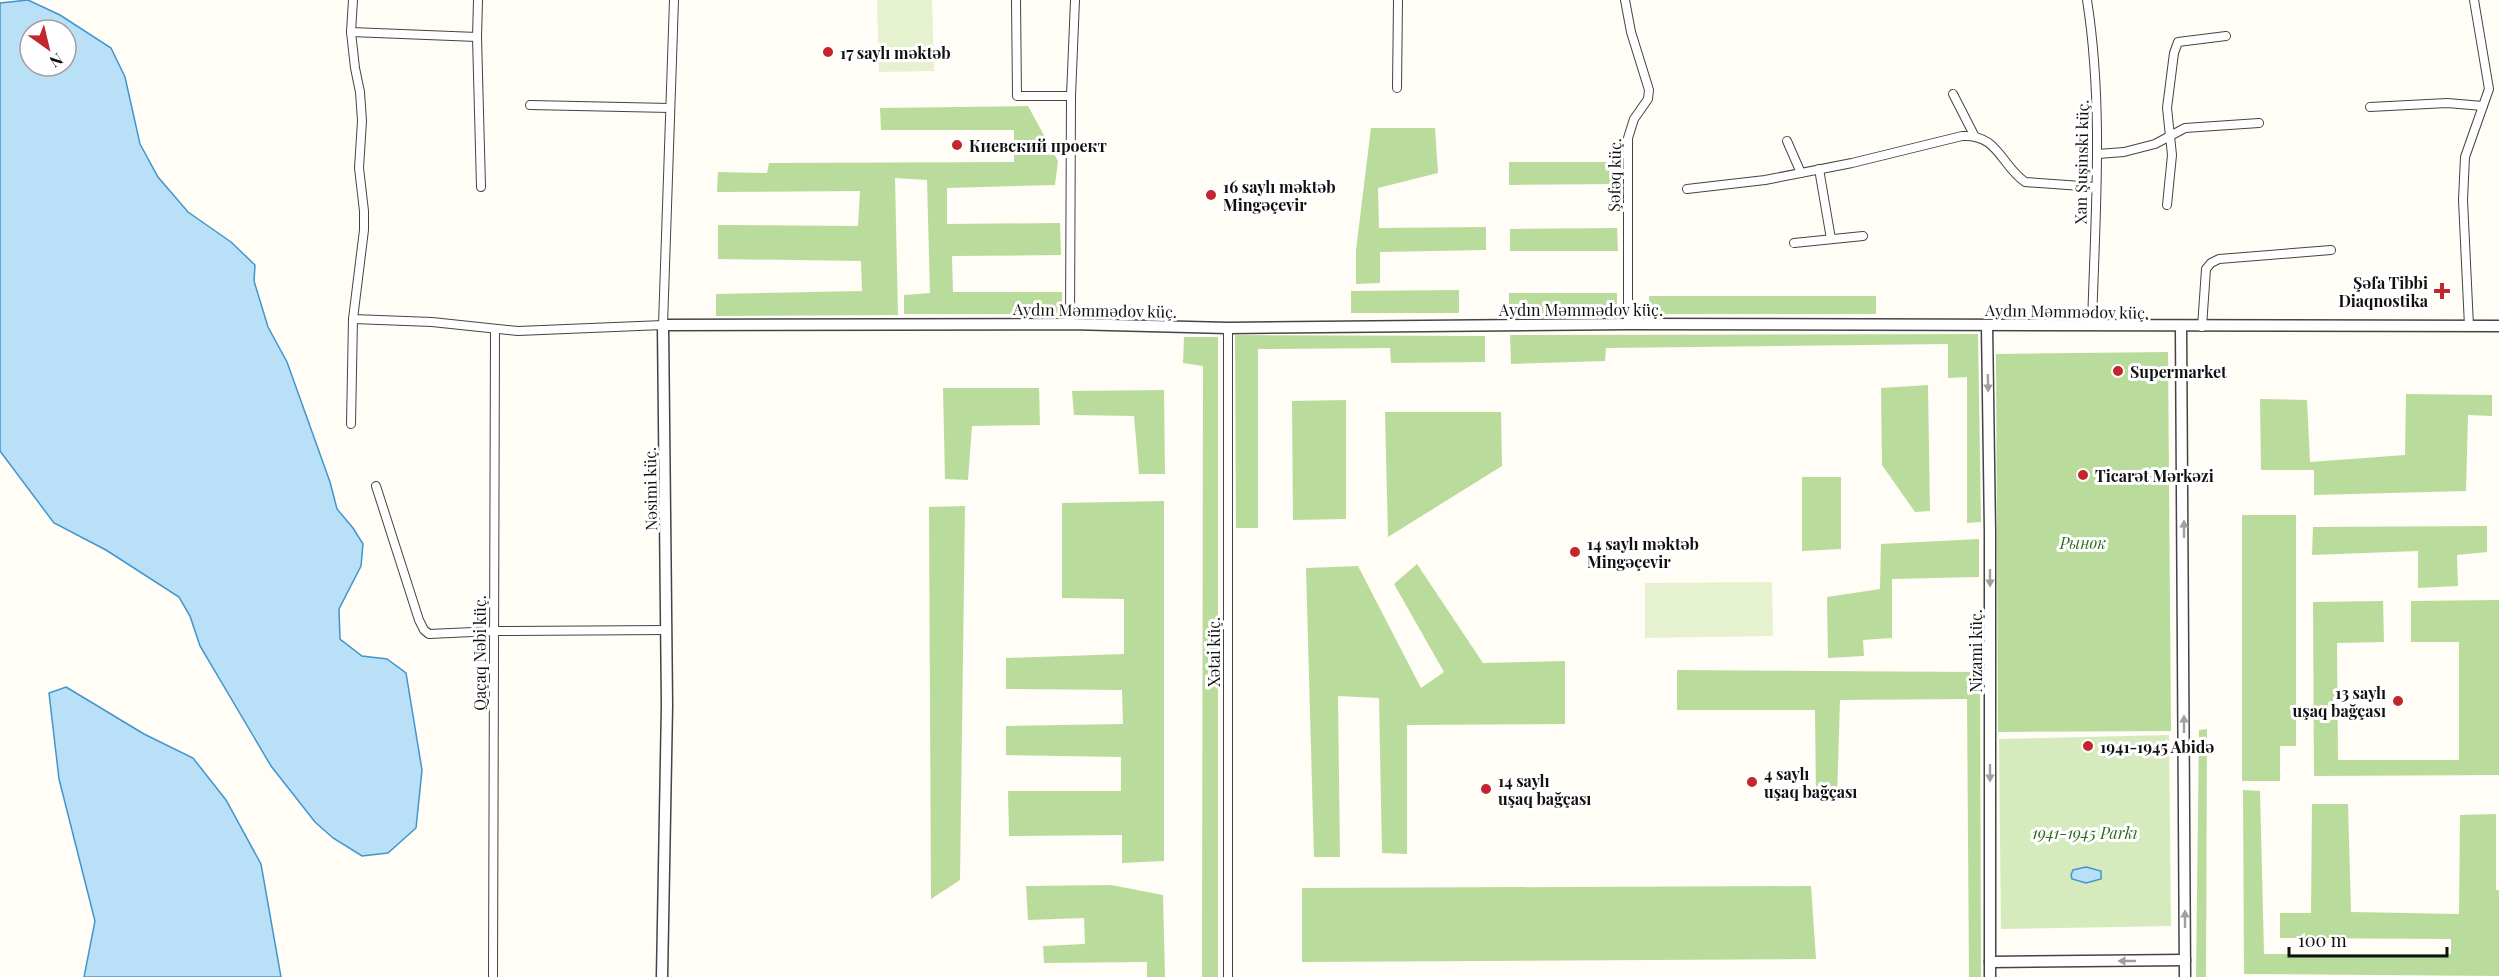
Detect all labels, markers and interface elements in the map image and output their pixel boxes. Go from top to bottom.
north arrow [18,18,78,78]
place label: 17 saylı məktəb [840,42,951,63]
marker: 17 saylı məktəb [821,45,835,59]
text: N [46,49,67,73]
street label: Xan Şuşinski küç. [2069,99,2093,225]
place label: Киевский проект [969,135,1107,156]
marker: Киевский проект [950,138,964,152]
street label: Şəfəq küç. [1603,138,1625,212]
place label: 16 saylı məktəb Mingəçevir [1223,176,1336,215]
marker: 16 saylı məktəb Mingəçevir [1204,188,1218,202]
place label: Şəfa Tibbi Diaqnostika [2338,272,2429,311]
marker: Şəfa Tibbi Diaqnostika [2433,282,2451,300]
street label: Aydın Məmmədov küç. [1012,298,1177,322]
street label: Aydın Məmmədov küç. [1498,299,1663,320]
street label: Aydın Məmmədov küç. [1984,299,2149,323]
place label: Supermarket [2130,361,2227,382]
marker: Supermarket [2111,364,2125,378]
one-way arrow [1983,374,1993,393]
street label: Nəsimi küç. [639,447,661,531]
place label: Ticarət Mərkəzi [2095,465,2214,486]
marker: Ticarət Mərkəzi [2076,468,2090,482]
one-way arrow [2179,519,2189,538]
park label: Рынок [2059,532,2106,553]
place label: 14 saylı məktəb Mingəçevir [1587,533,1699,572]
marker: 14 saylı məktəb Mingəçevir [1568,545,1582,559]
one-way arrow [1985,569,1995,588]
street label: Qaçaq Nəbi küç. [469,595,490,711]
street label: Nizami küç. [1965,609,1986,693]
street label: Xətai küç. [1203,617,1224,687]
place label: 13 saylı uşaq bağçası [2293,682,2386,721]
marker: 13 saylı uşaq bağçası [2391,694,2405,708]
one-way arrow [2180,714,2189,733]
place label: 1941-1945 Abidə [2100,736,2214,757]
marker: 1941-1945 Abidə [2081,739,2095,753]
place label: 4 saylı uşaq bağçası [1764,763,1857,802]
one-way arrow [1985,764,1995,783]
place label: 14 saylı uşaq bağçası [1498,770,1591,809]
marker: 4 saylı uşaq bağçası [1745,775,1759,789]
marker: 14 saylı uşaq bağçası [1479,782,1493,796]
park label: 1941-1945 Parkı [2032,822,2138,843]
one-way arrow [2180,909,2190,928]
scale bar [2289,920,2446,958]
text: 100 m [2298,928,2347,952]
one-way arrow [2117,956,2136,966]

